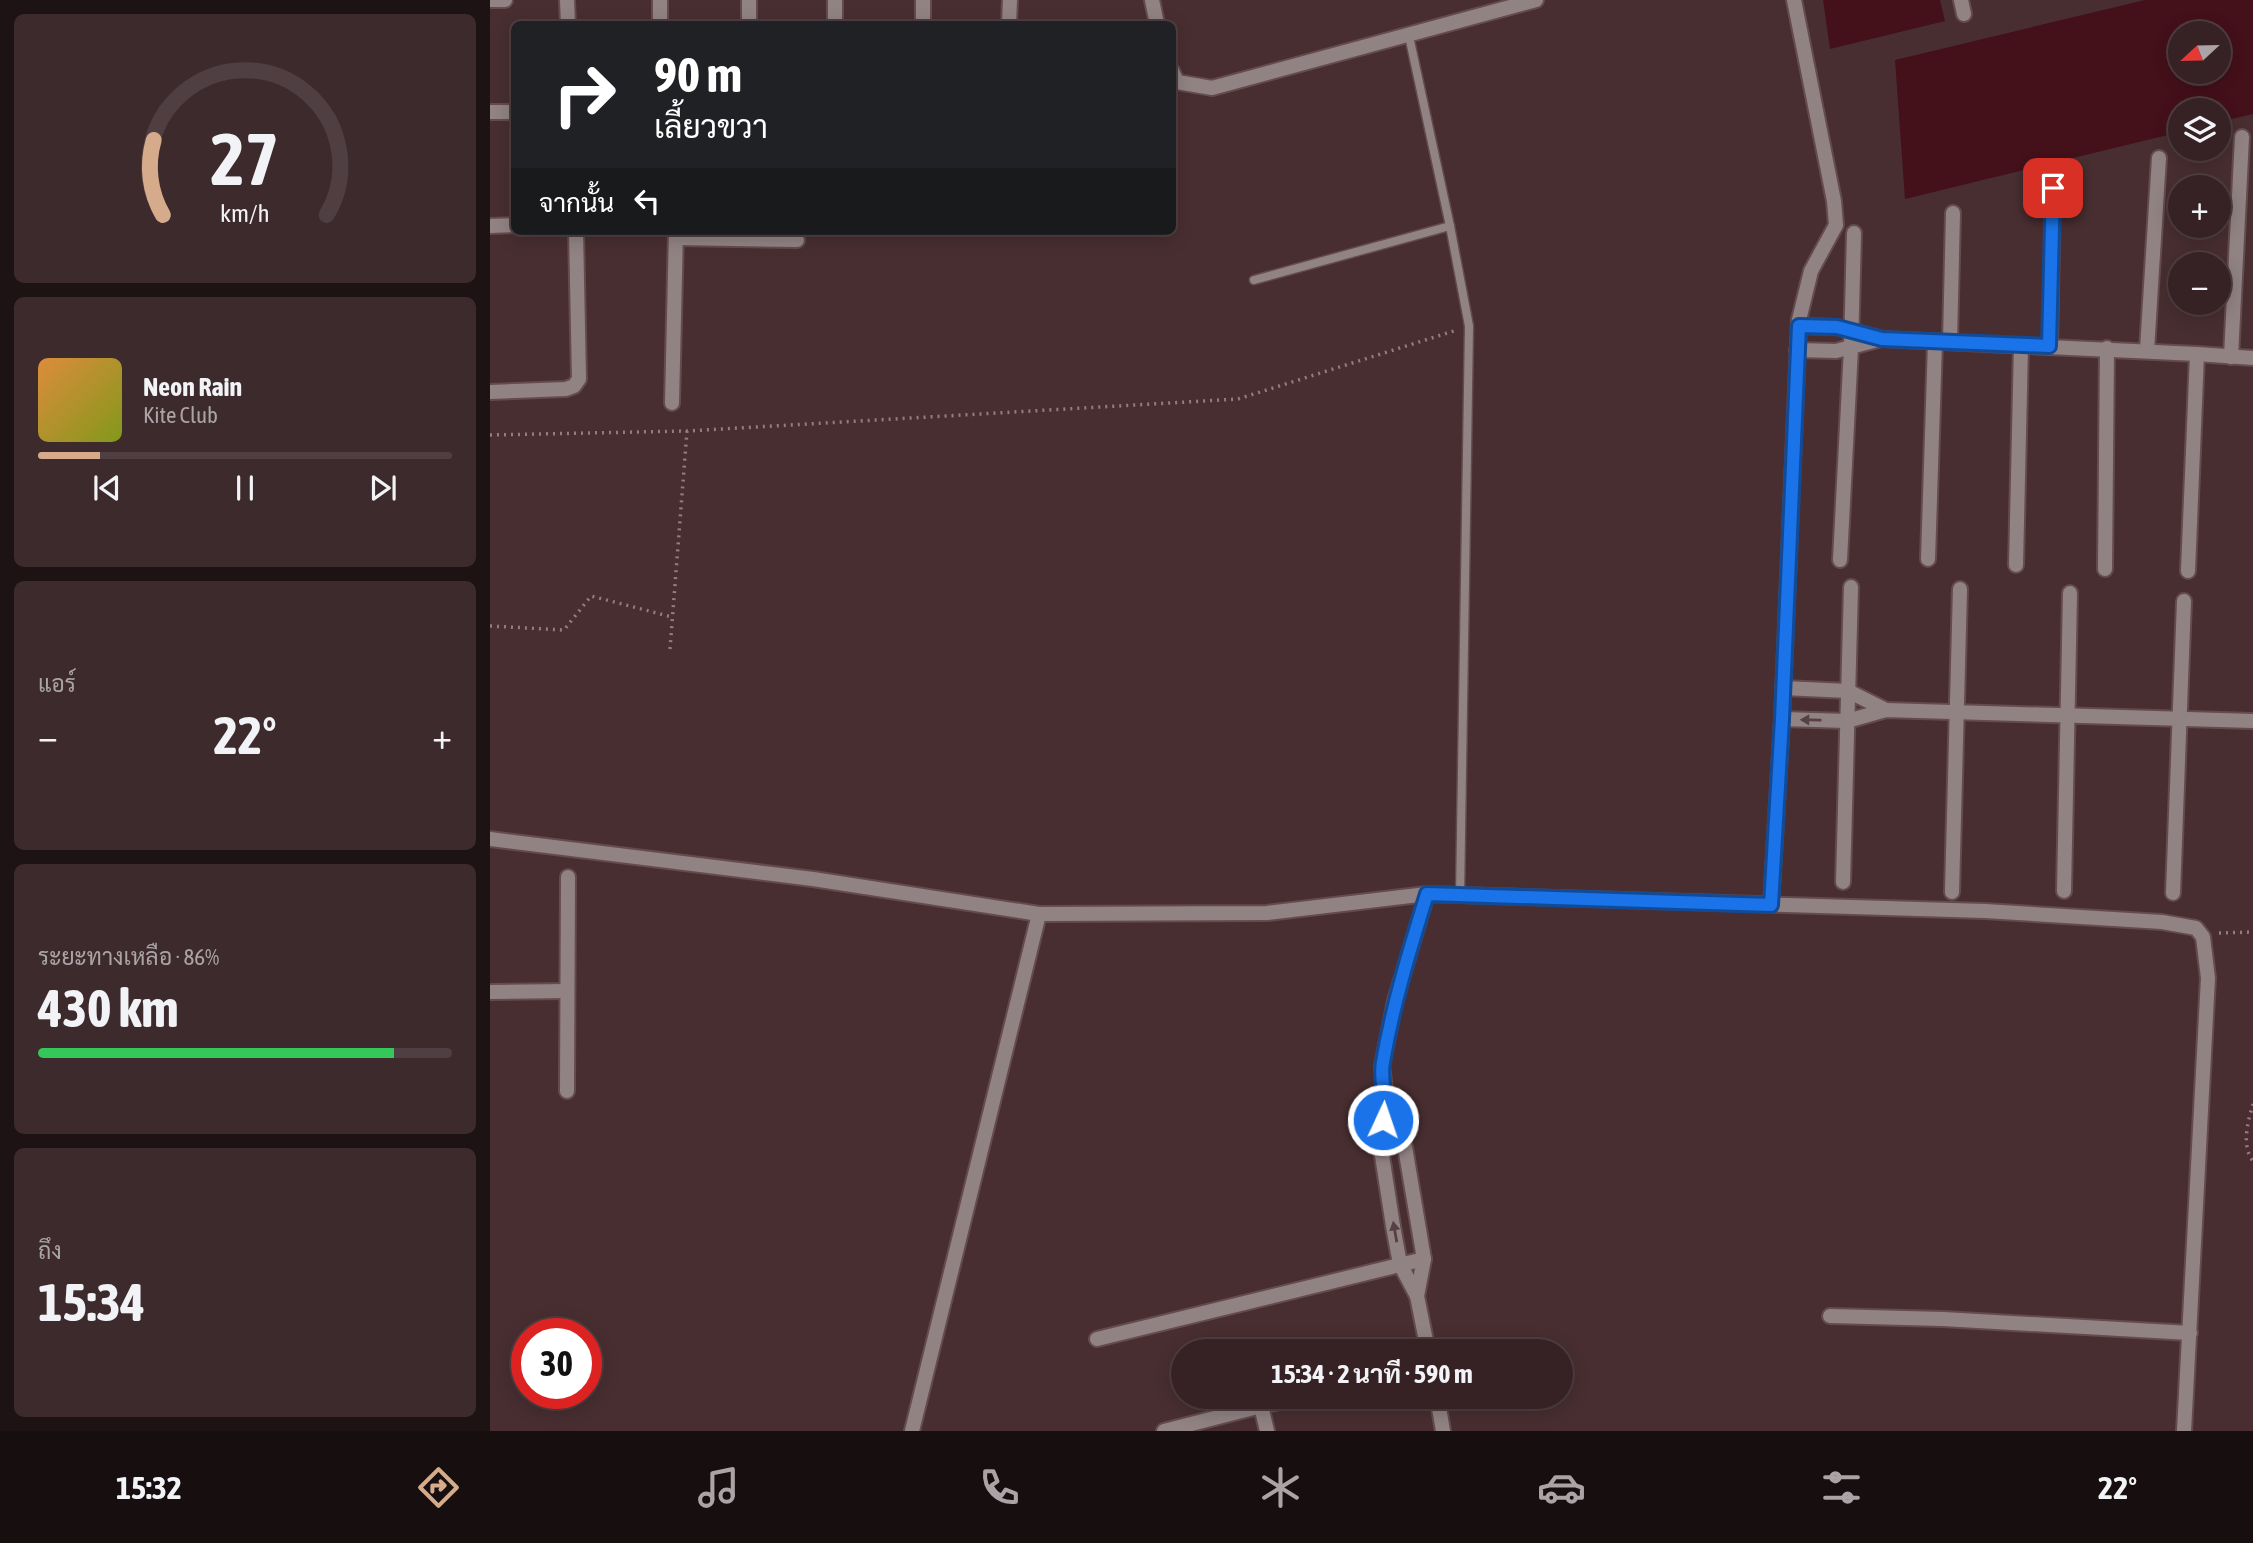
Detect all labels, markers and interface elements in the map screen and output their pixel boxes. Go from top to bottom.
north arrow [2168,21,2231,84]
map controls [2168,21,2231,315]
text: 90 m [654,46,742,102]
icon: right [539,49,630,140]
button: layers [2168,98,2231,161]
text: เลี้ยวขวา [654,108,768,145]
text: 27 [211,117,279,200]
pin [2023,158,2083,218]
icon: arrive [2034,169,2072,207]
button: + [2168,175,2231,238]
icon: left [628,182,666,220]
text: จากนั้น [539,188,614,218]
text: km/h [220,199,270,227]
button: − [2168,252,2231,315]
text: Neon Rain [143,372,242,402]
text: Kite Club [143,402,218,428]
icon: previous [88,469,126,507]
icon: pause [226,469,264,507]
icon: next [364,469,402,507]
text: แอร์ [38,671,76,697]
text: 22° [213,705,277,765]
text: − [38,714,58,757]
text: + [432,714,452,757]
one-way arrow [1799,714,1821,726]
text: ระยะทางเหลือ · 86% [38,944,219,970]
text: 430 km [38,978,179,1038]
position arrow [1346,1083,1420,1157]
one-way arrow [1389,1221,1400,1243]
text: ถึง [38,1238,62,1264]
text: 15:34 [38,1272,145,1332]
speed limit sign: 30 [511,1318,602,1409]
text: 15:34 · 2 นาที · 590 m [1271,1359,1473,1389]
icon: directions [414,1463,463,1512]
icon: music [694,1463,743,1512]
icon: phone [975,1463,1024,1512]
icon: climate [1256,1463,1305,1512]
icon: car [1537,1463,1586,1512]
icon: filters [1817,1463,1866,1512]
text: 15:32 [116,1469,182,1506]
text: 22° [2098,1469,2137,1506]

